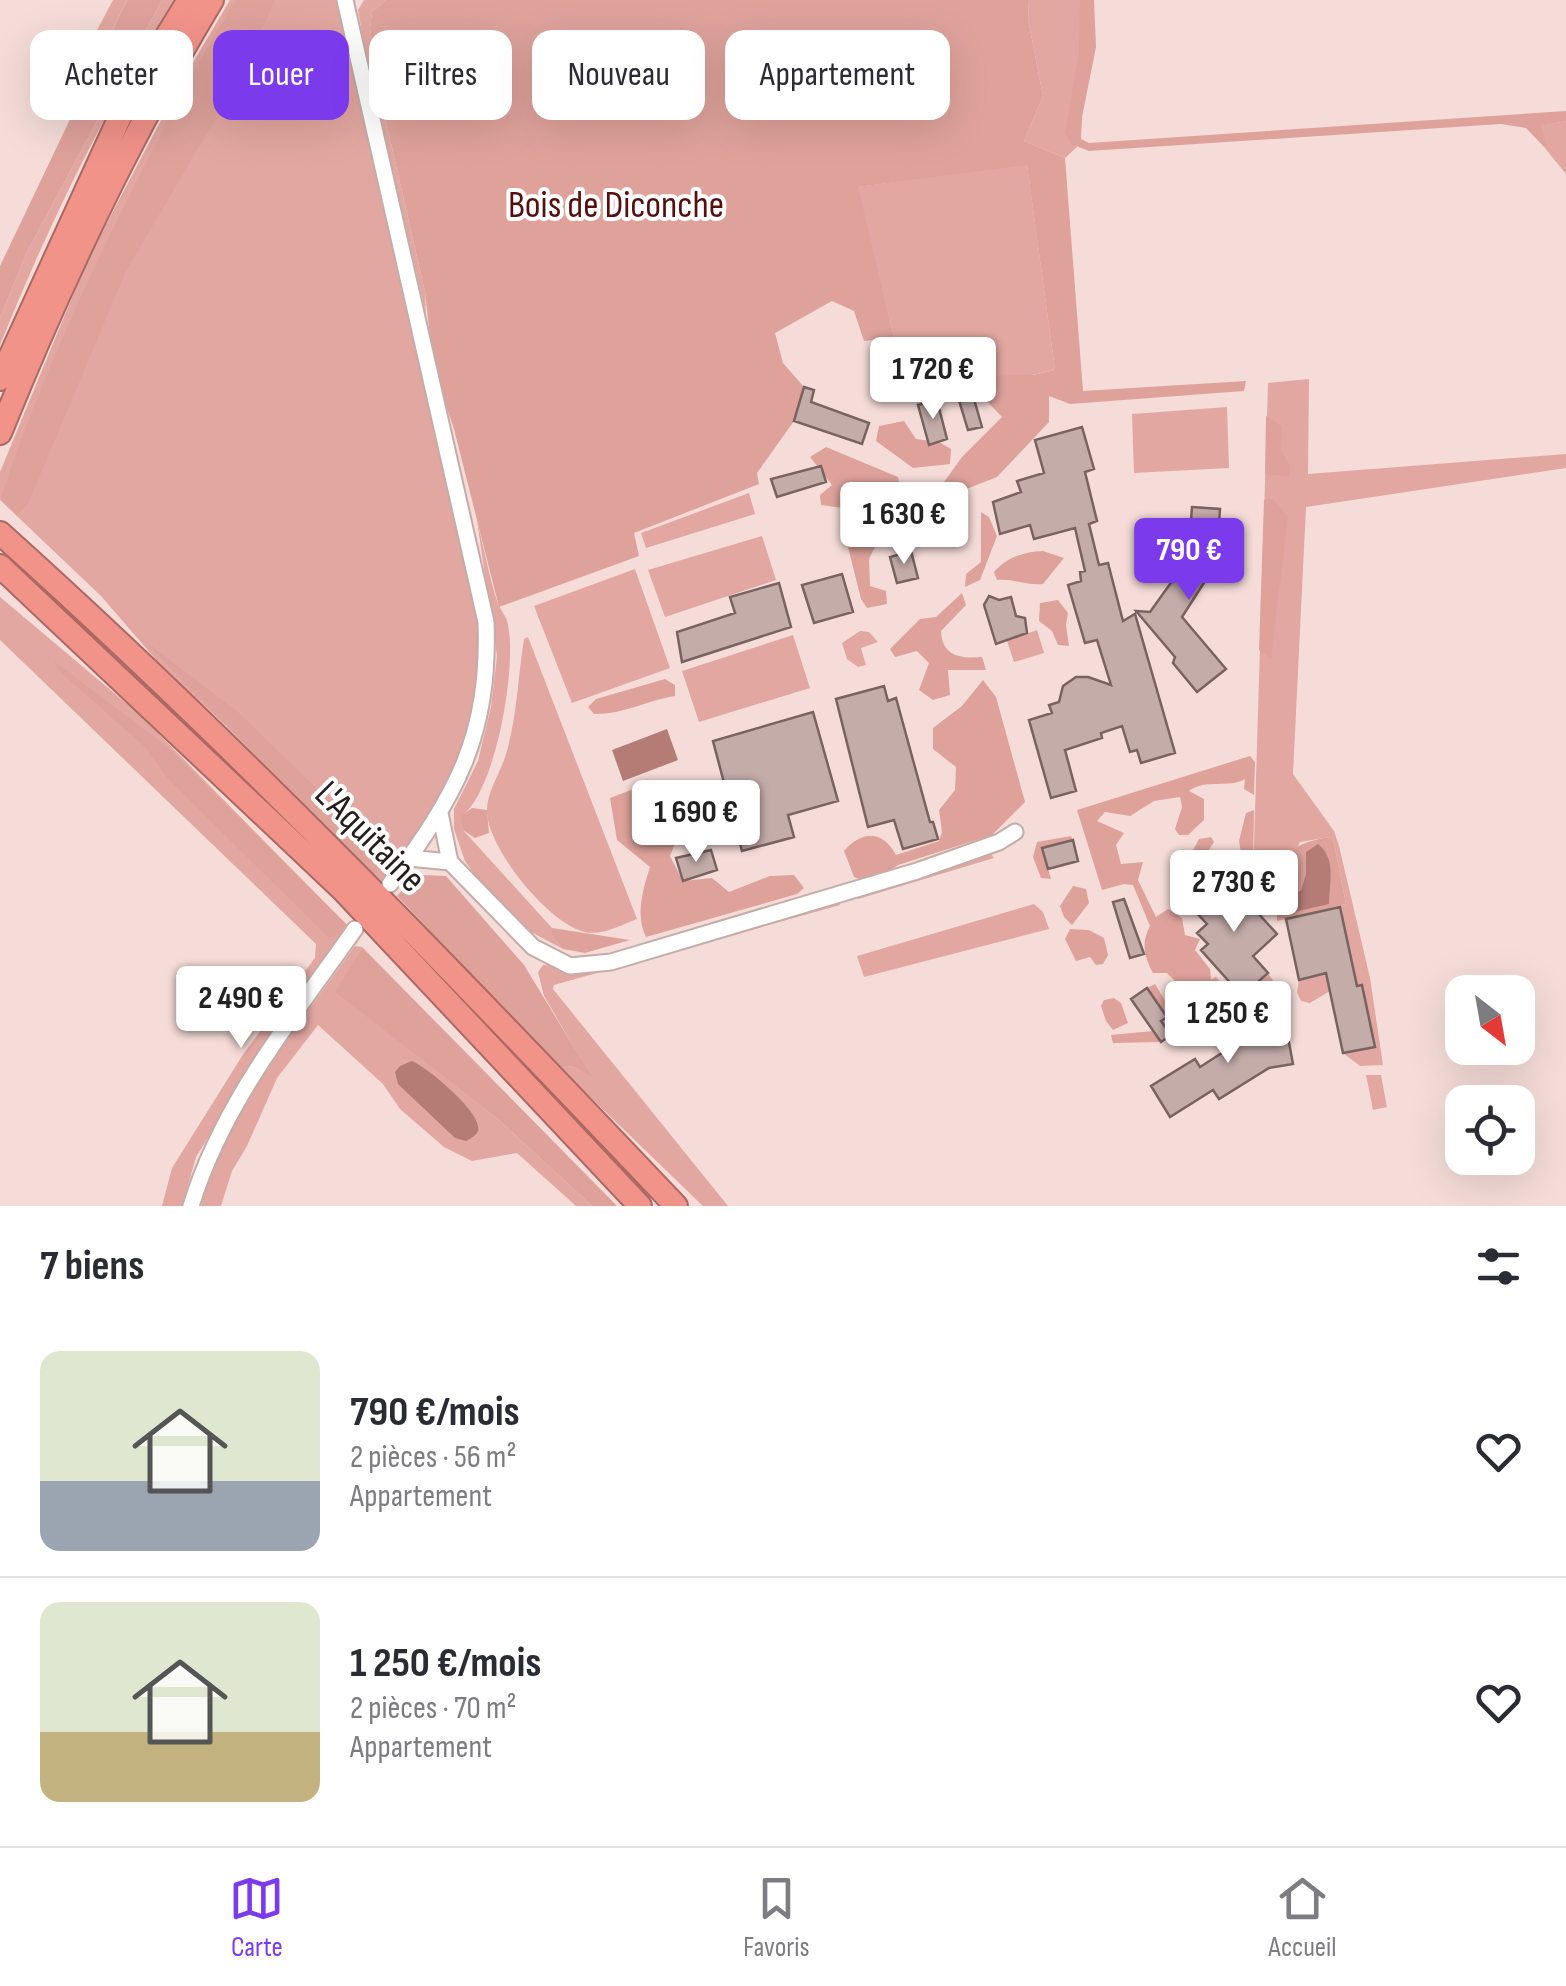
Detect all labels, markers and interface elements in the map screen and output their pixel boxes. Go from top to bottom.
chip: Acheter [30,30,193,120]
chip: Louer [213,30,349,120]
chip: Filtres [369,30,512,120]
chip: Nouveau [532,30,705,120]
chip: Appartement [725,30,950,120]
park label: Bois de Diconche [508,183,724,228]
pin: 1 720 € [841,337,1025,422]
text: 1 720 € [892,350,974,389]
pin: 1 630 € [812,482,996,567]
text: 1 630 € [862,495,946,534]
pin: 790 € [1119,518,1259,603]
text: 790 € [1156,531,1222,570]
street label: L'Aquitaine [305,772,435,902]
pin: 1 690 € [604,780,788,865]
text: 1 690 € [654,793,738,832]
pin: 2 730 € [1142,850,1326,935]
text: 2 730 € [1192,863,1276,902]
pin: 2 490 € [149,966,333,1051]
north arrow [1445,975,1535,1065]
map controls [1445,975,1535,1175]
text: 2 490 € [198,979,284,1018]
pin: 1 250 € [1136,981,1320,1066]
text: 1 250 € [1187,994,1269,1033]
button: locate [1445,1085,1535,1175]
icon: filters [1471,1239,1526,1294]
text: 7 biens [40,1241,144,1292]
text: 790 €/mois [350,1387,520,1438]
icon: home [120,1391,240,1511]
icon: heart [1471,1424,1526,1479]
text: 2 pièces · 56 m² [350,1438,516,1477]
text: Appartement [350,1477,492,1516]
text: 1 250 €/mois [350,1638,541,1689]
icon: home [120,1642,240,1762]
icon: heart [1471,1675,1526,1730]
text: 2 pièces · 70 m² [350,1689,516,1728]
text: Appartement [350,1728,492,1767]
tab: Carte [229,1871,284,1964]
tab: Favoris [743,1871,810,1964]
tab: Accueil [1269,1871,1337,1964]

